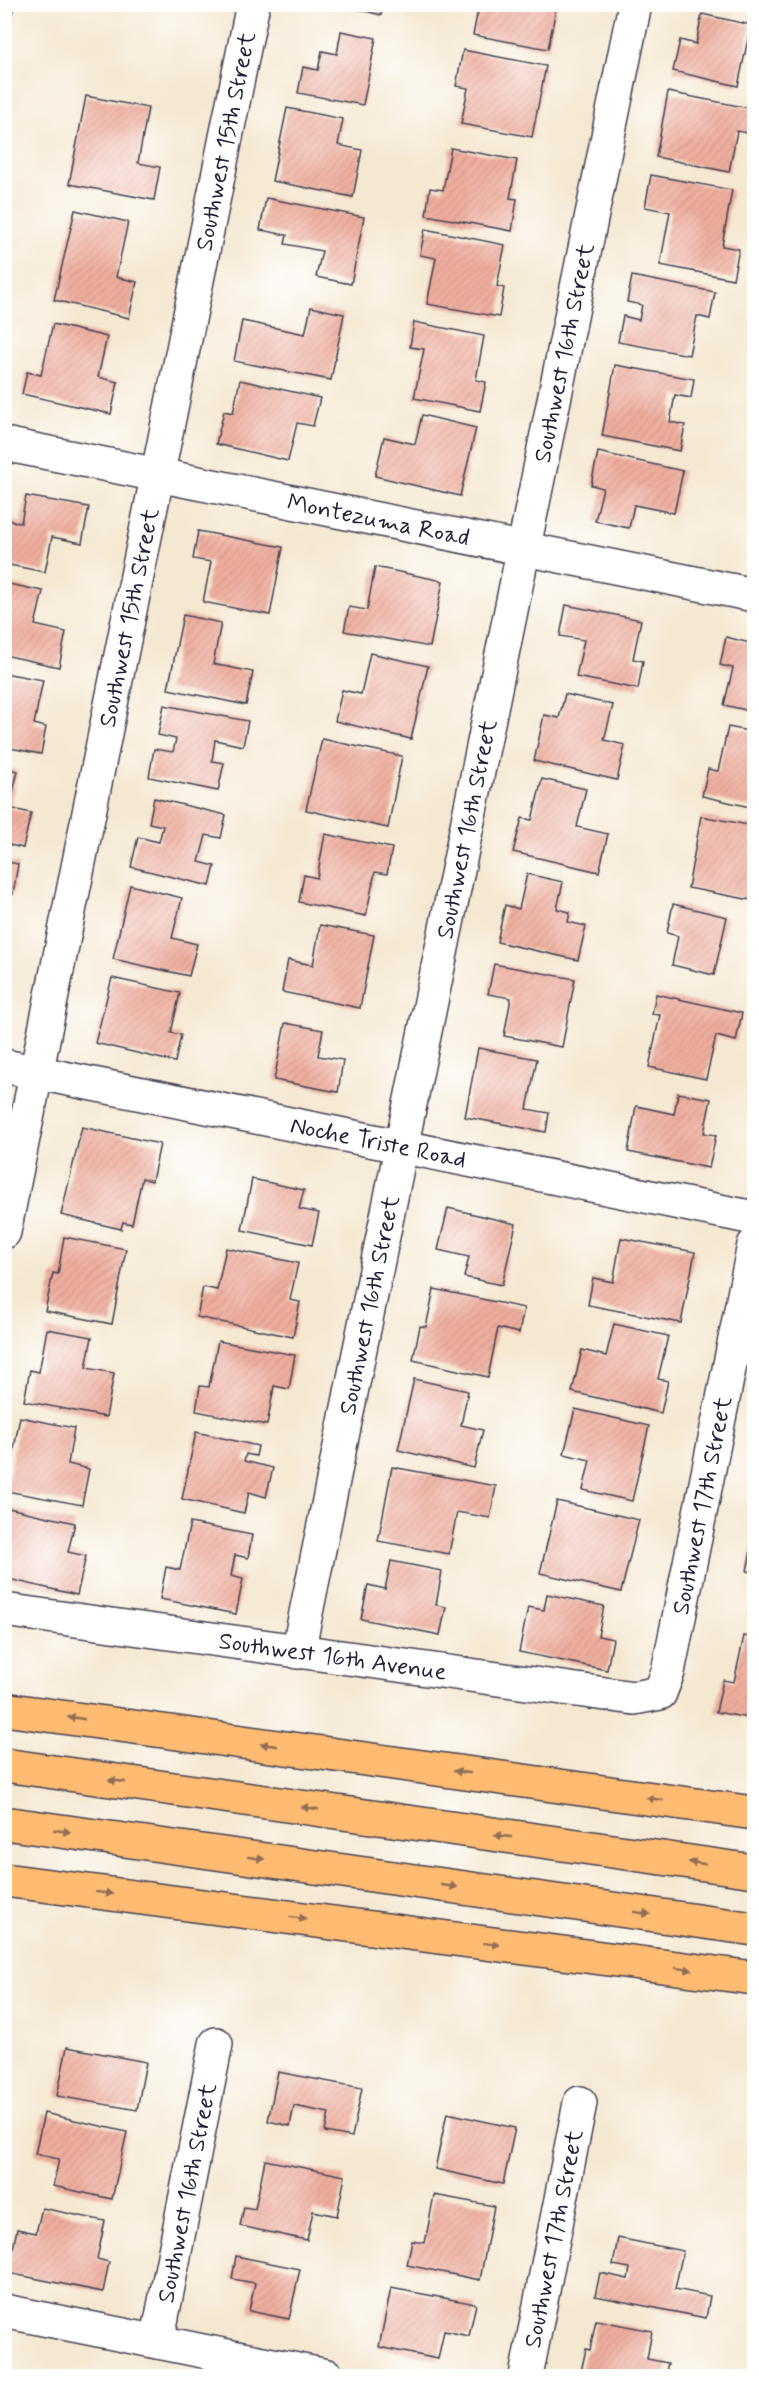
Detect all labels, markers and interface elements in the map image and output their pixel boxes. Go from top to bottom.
street label: Southwest 15th Street [189,29,264,254]
street label: Southwest 16th Street [528,241,603,466]
street label: Montezuma Road [284,487,472,554]
street label: Southwest 15th Street [93,506,167,730]
street label: Southwest 16th Street [430,717,505,942]
street label: Noche Triste Road [287,1110,469,1176]
street label: Southwest 16th Street [333,1193,408,1418]
street label: Southwest 17th Street [666,1394,740,1618]
street label: Southwest 16th Avenue [217,1626,449,1689]
one-way arrow [66,1714,85,1723]
one-way arrow [259,1741,278,1750]
one-way arrow [452,1767,471,1777]
one-way arrow [108,1777,127,1786]
one-way arrow [645,1794,664,1803]
one-way arrow [301,1804,320,1813]
one-way arrow [53,1827,72,1836]
one-way arrow [494,1831,513,1840]
one-way arrow [246,1854,265,1863]
one-way arrow [687,1859,706,1868]
one-way arrow [439,1881,458,1890]
one-way arrow [95,1888,114,1898]
one-way arrow [632,1908,651,1917]
one-way arrow [288,1914,307,1923]
one-way arrow [481,1939,500,1948]
one-way arrow [675,1964,694,1973]
street label: Southwest 16th Street [151,2081,225,2306]
street label: Southwest 17th Street [518,2127,591,2351]

